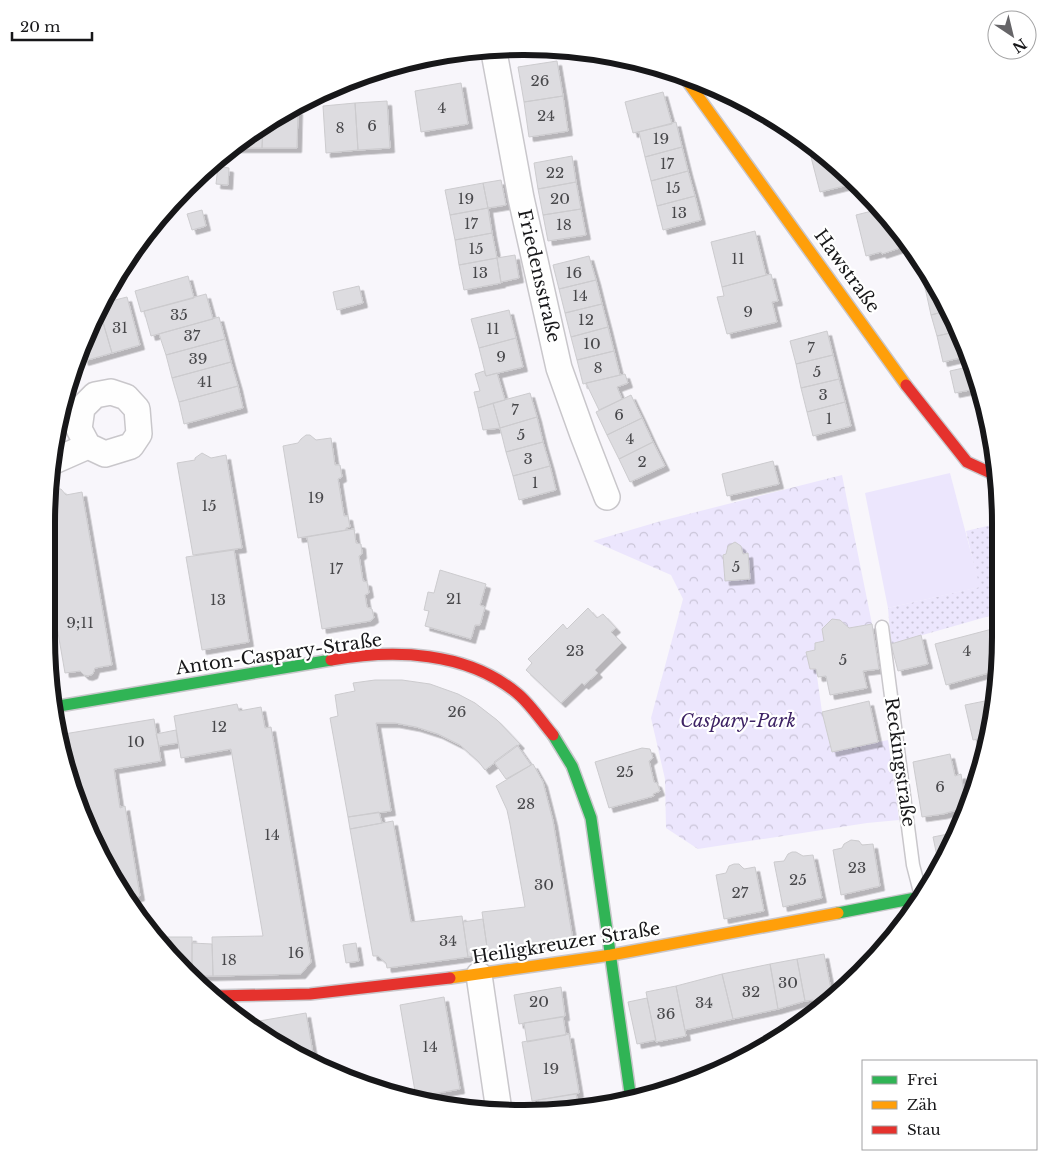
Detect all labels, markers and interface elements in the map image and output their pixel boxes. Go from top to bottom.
scale bar [12,10,92,42]
north arrow [987,10,1037,60]
text: 20 m [20,17,60,36]
text: N [1009,34,1030,57]
house number: 26 [531,71,549,90]
house number: 4 [438,98,446,117]
house number: 24 [537,106,555,125]
house number: 6 [367,116,377,135]
house number: 8 [335,118,345,137]
house number: 19 [653,129,669,148]
house number: 17 [660,154,675,173]
house number: 22 [546,163,564,182]
house number: 15 [665,178,681,197]
house number: 19 [458,189,474,208]
house number: 20 [550,189,570,208]
house number: 13 [671,203,687,222]
street label: Friedensstraße [513,207,565,345]
house number: 17 [464,214,479,233]
house number: 18 [556,215,572,234]
street label: Hawstraße [809,225,885,317]
house number: 15 [468,239,484,258]
house number: 11 [731,249,745,268]
house number: 13 [472,263,488,282]
house number: 16 [566,263,582,282]
house number: 14 [572,286,588,305]
house number: 9 [743,302,753,321]
house number: 35 [170,305,188,324]
house number: 12 [578,310,594,329]
house number: 31 [112,318,128,337]
house number: 11 [486,319,500,338]
house number: 37 [184,326,201,345]
house number: 10 [583,334,601,353]
house number: 7 [807,338,815,357]
house number: 9 [496,347,506,366]
house number: 39 [189,349,207,368]
house number: 8 [593,358,603,377]
house number: 5 [813,362,821,381]
house number: 41 [197,372,213,391]
house number: 3 [818,385,828,404]
house number: 7 [511,400,519,419]
house number: 6 [614,405,624,424]
house number: 1 [826,409,832,428]
house number: 5 [517,425,525,444]
house number: 4 [626,429,634,448]
house number: 3 [523,449,533,468]
house number: 2 [637,452,647,471]
house number: 1 [532,473,538,492]
house number: 19 [308,488,324,507]
house number: 15 [201,496,217,515]
house number: 5 [732,557,740,576]
house number: 17 [329,559,344,578]
house number: 21 [446,589,462,608]
house number: 13 [210,590,226,609]
house number: 9;11 [66,613,94,632]
street label: Anton-Caspary-Straße [173,629,384,680]
house number: 23 [566,641,584,660]
house number: 4 [963,641,971,660]
house number: 5 [839,650,847,669]
street label: Reckingstraße [880,696,920,828]
house number: 26 [448,702,466,721]
park label: Caspary-Park [680,710,796,732]
house number: 12 [211,717,227,736]
house number: 10 [127,732,145,751]
house number: 25 [616,762,634,781]
house number: 6 [935,777,945,796]
house number: 28 [517,794,535,813]
house number: 14 [264,825,280,844]
house number: 23 [848,858,866,877]
house number: 25 [789,870,807,889]
house number: 30 [534,875,554,894]
house number: 27 [732,883,749,902]
street label: Heiligkreuzer Straße [470,917,662,969]
house number: 34 [439,931,457,950]
house number: 16 [288,943,304,962]
house number: 18 [221,950,237,969]
house number: 30 [778,973,798,992]
house number: 32 [742,982,760,1001]
house number: 20 [529,992,549,1011]
house number: 34 [695,993,713,1012]
house number: 36 [657,1004,675,1023]
house number: 14 [422,1037,438,1056]
house number: 19 [543,1059,559,1078]
legend [862,1060,1037,1150]
text: Frei [907,1070,938,1089]
text: Zäh [907,1095,937,1114]
text: Stau [907,1120,941,1139]

